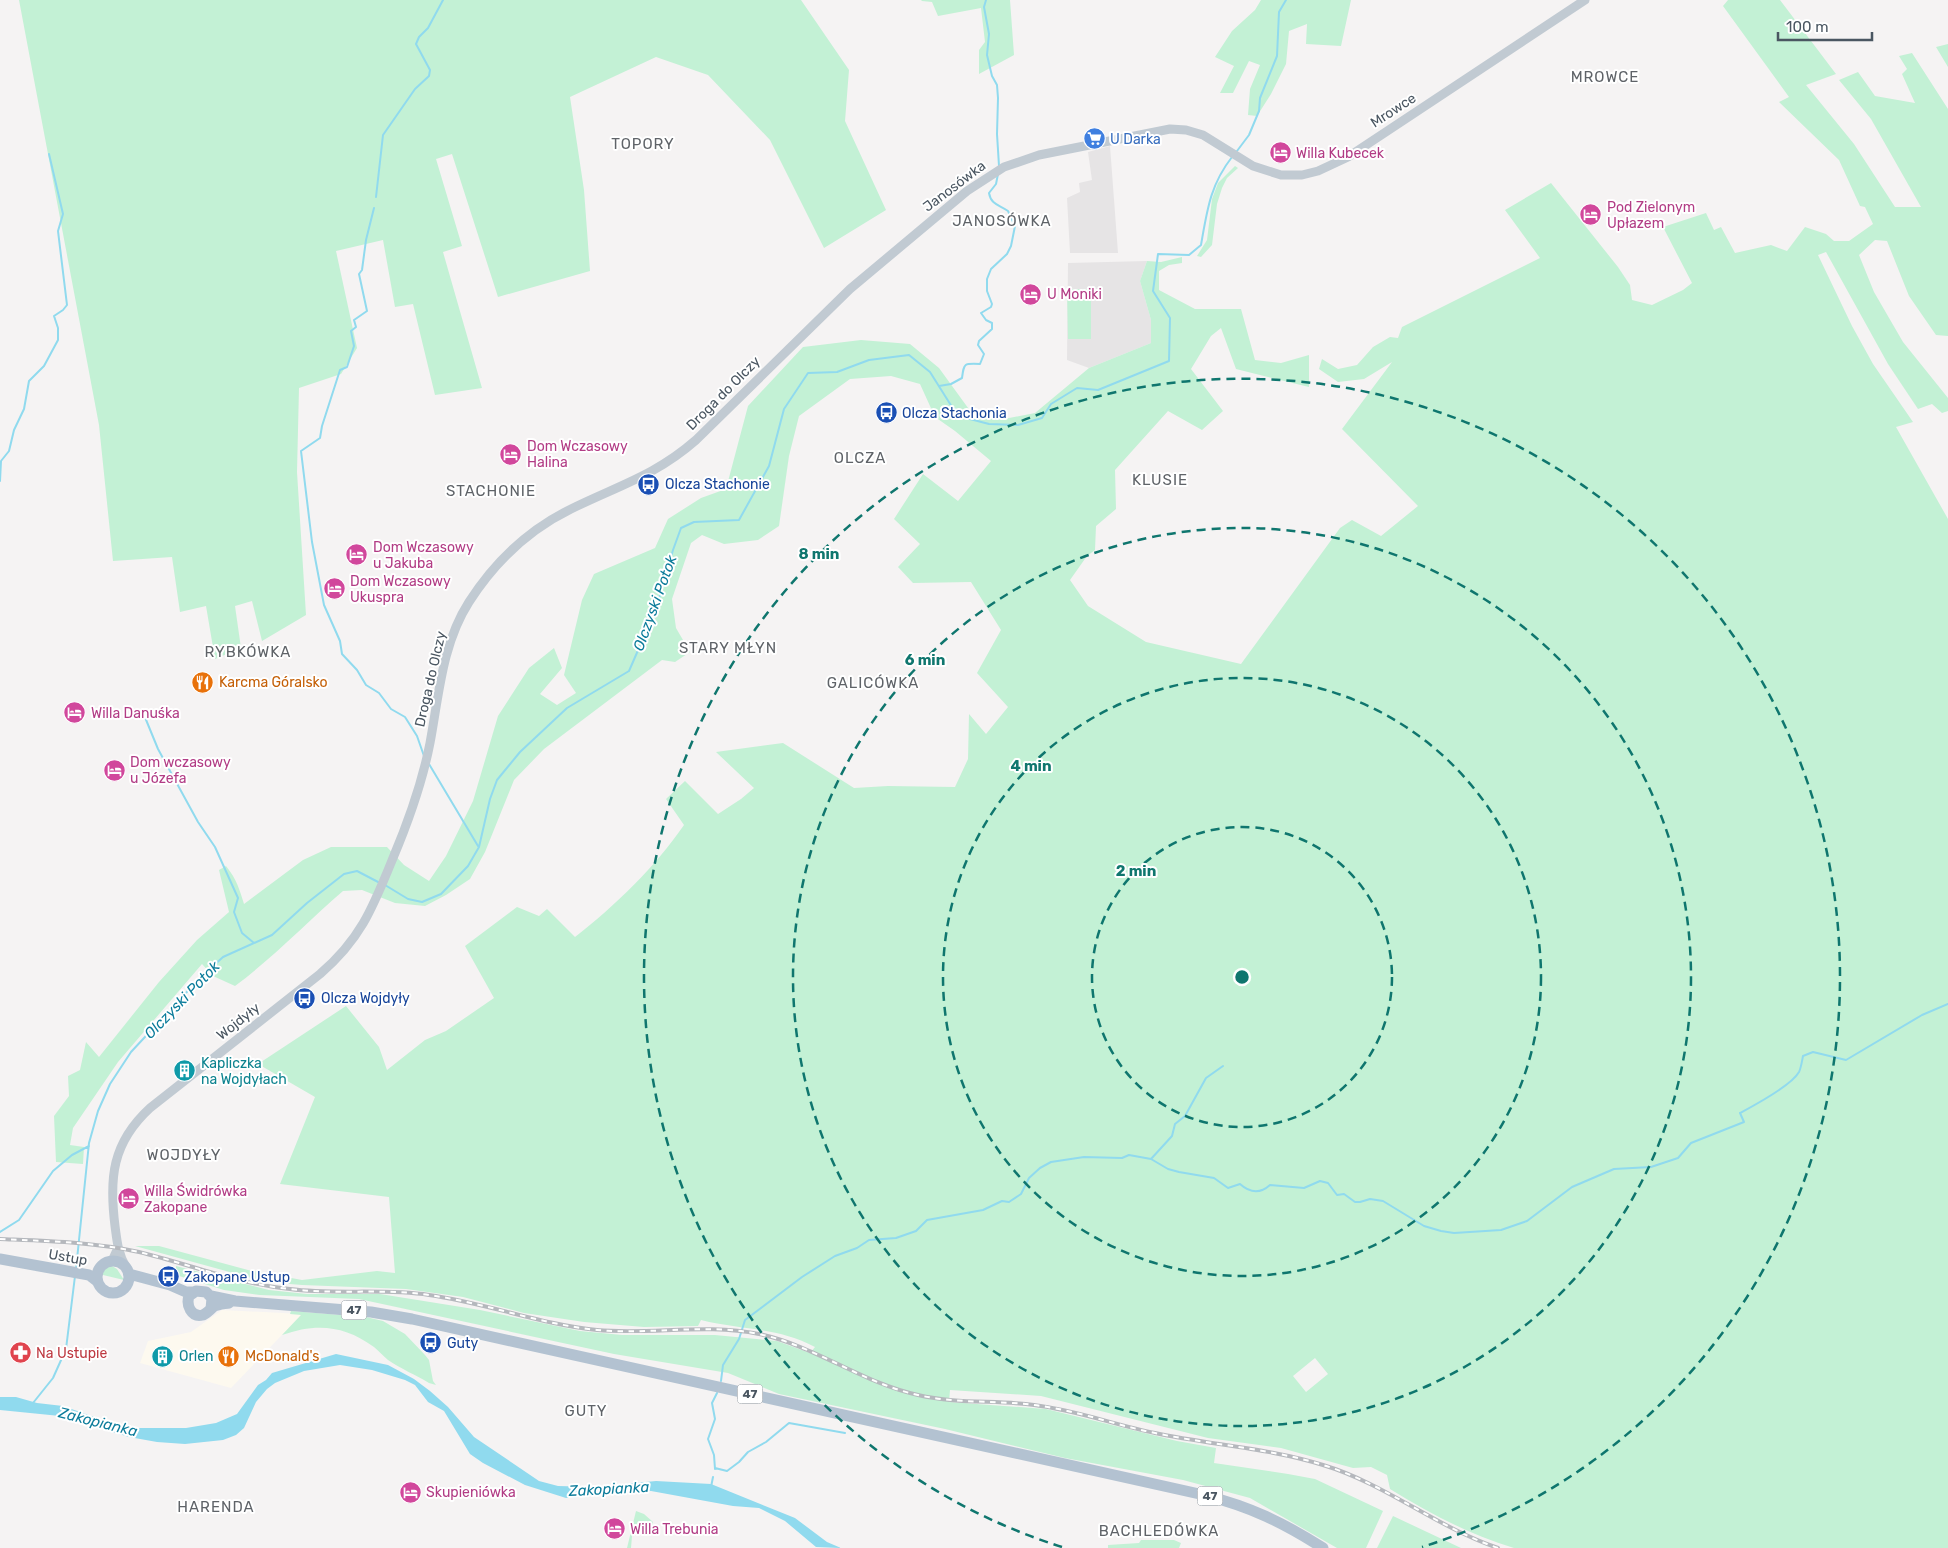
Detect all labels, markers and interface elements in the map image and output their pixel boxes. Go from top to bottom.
scale bar [1778,10,1872,42]
text: 100 m [1786,18,1828,36]
district label: MROWCE [1571,68,1639,86]
street label: Mrowce [1367,89,1419,131]
supermarket icon: U Darka [1082,127,1106,151]
place label: U Darka [1110,131,1161,148]
district label: TOPORY [611,135,675,153]
hotel icon: Willa Kubecek [1268,141,1292,165]
place label: Willa Kubecek [1296,145,1385,162]
street label: Janosówka [920,157,989,215]
place label: Pod Zielonym Upłazem [1607,199,1695,232]
hotel icon: Pod Zielonym Upłazem [1579,203,1603,227]
district label: JANOSÓWKA [952,212,1052,230]
hotel icon: U Moniki [1019,282,1043,306]
place label: U Moniki [1047,286,1102,303]
street label: Droga do Olczy [683,353,764,434]
bus stop icon: Olcza Stachonia [874,401,898,425]
place label: Olcza Stachonia [902,405,1007,422]
place label: Dom Wczasowy Halina [527,438,628,471]
hotel icon: Dom Wczasowy Halina [499,442,523,466]
district label: OLCZA [834,449,886,467]
district label: KLUSIE [1132,471,1188,489]
bus stop icon: Olcza Stachonie [637,472,661,496]
place label: Olcza Stachonie [665,476,770,493]
district label: STACHONIE [446,482,536,500]
place label: Dom Wczasowy u Jakuba [373,539,474,572]
hotel icon: Dom Wczasowy u Jakuba [345,543,369,567]
text: 8 min [798,545,840,563]
water label: Olczyski Potok [629,552,681,653]
place label: Dom Wczasowy Ukuspra [350,573,451,606]
hotel icon: Dom Wczasowy Ukuspra [322,577,346,601]
street label: Droga do Olczy [411,629,450,729]
district label: STARY MŁYN [679,639,777,657]
district label: RYBKÓWKA [205,643,291,661]
text: 6 min [905,651,945,669]
restaurant icon: Karcma Góralsko [191,670,215,694]
place label: Karcma Góralsko [219,674,328,691]
district label: GALICÓWKA [827,674,919,692]
hotel icon: Willa Danuśka [63,701,87,725]
place label: Willa Danuśka [91,705,180,722]
place label: Dom wczasowy u Józefa [130,754,231,787]
text: 4 min [1010,757,1052,775]
hotel icon: Dom wczasowy u Józefa [102,758,126,782]
text: 2 min [1116,862,1156,880]
water label: Olczyski Potok [141,957,224,1042]
centre of rings [1233,968,1251,986]
bus stop icon: Olcza Wojdyły [293,986,317,1010]
place label: Olcza Wojdyły [321,990,410,1007]
street label: Wojdyły [213,999,264,1044]
place label: Kapliczka na Wojdyłach [201,1055,287,1088]
building icon: Kapliczka na Wojdyłach [173,1059,197,1083]
district label: WOJDYŁY [147,1146,221,1164]
place label: Willa Świdrówka Zakopane [144,1182,247,1216]
hotel icon: Willa Świdrówka Zakopane [116,1187,140,1211]
street label: Ustup [47,1246,89,1269]
bus stop icon: Zakopane Ustup [156,1265,180,1289]
place label: Zakopane Ustup [184,1269,290,1286]
road number: 47 [342,1300,366,1320]
bus stop icon: Guty [419,1331,443,1355]
place label: Guty [447,1335,478,1352]
pharmacy icon: Na Ustupie [8,1341,32,1365]
building icon: Orlen [151,1344,175,1368]
restaurant icon: McDonald's [217,1344,241,1368]
place label: Na Ustupie [36,1345,107,1362]
place label: Orlen [179,1348,214,1365]
place label: McDonald's [245,1348,319,1365]
road number: 47 [738,1385,762,1404]
district label: GUTY [564,1402,608,1420]
water label: Zakopianka [56,1403,140,1441]
water label: Zakopianka [567,1478,650,1500]
hotel icon: Skupieniówka [398,1480,422,1504]
place label: Skupieniówka [426,1484,516,1501]
road number: 47 [1198,1486,1222,1505]
district label: HARENDA [177,1498,255,1516]
hotel icon: Willa Trebunia [602,1517,626,1541]
place label: Willa Trebunia [630,1521,719,1538]
district label: BACHLEDÓWKA [1099,1522,1219,1540]

